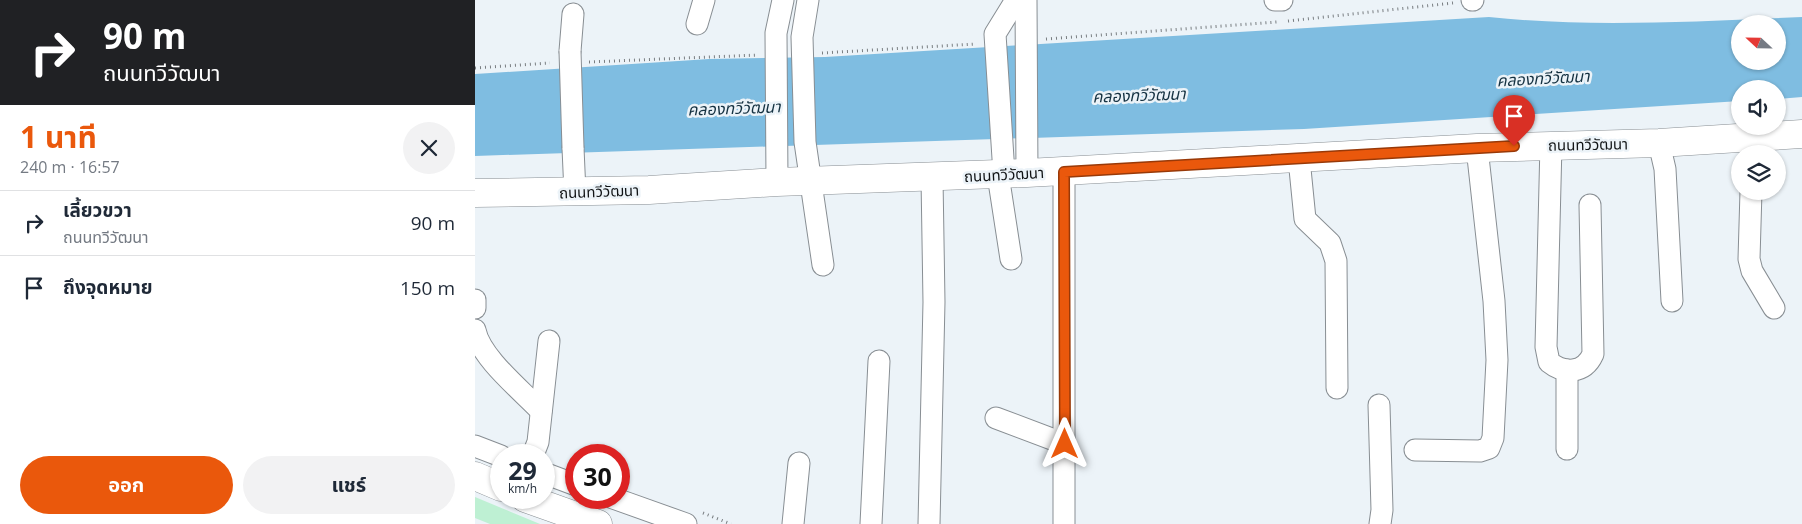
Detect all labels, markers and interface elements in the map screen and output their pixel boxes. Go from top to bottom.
text: 90 m [103,12,186,59]
north arrow [1731,15,1786,70]
map controls [1731,15,1786,200]
icon: right [20,20,85,85]
text: ถนนทวีวัฒนา [103,57,221,87]
water label: คลองทวีวัฒนา [1496,65,1591,91]
button: sound [1731,80,1786,135]
water label: คลองทวีวัฒนา [1092,82,1187,108]
water label: คลองทวีวัฒนา [687,95,782,121]
pin [1493,95,1535,146]
icon: arrive [1500,102,1528,130]
text: 1 นาที [20,116,97,157]
button: close [403,122,455,174]
street label: ถนนทวีวัฒนา [1548,133,1628,155]
button: layers [1731,145,1786,200]
text: 240 m · 16:57 [20,156,120,178]
street label: ถนนทวีวัฒนา [963,162,1045,186]
street label: ถนนทวีวัฒนา [559,180,639,202]
text: เลี้ยวขวา [63,197,132,223]
icon: right [20,209,48,237]
text: 90 m [411,210,455,236]
text: ถนนทวีวัฒนา [63,226,149,248]
icon: arrive [20,274,48,302]
text: ถึงจุดหมาย [63,274,153,300]
text: 150 m [400,275,455,301]
position arrow [1038,417,1090,469]
speed limit sign: 30 [565,444,630,509]
text: 29 [508,453,537,487]
button: ออก [20,456,233,514]
button: แชร์ [243,456,455,514]
text: km/h [508,480,537,497]

